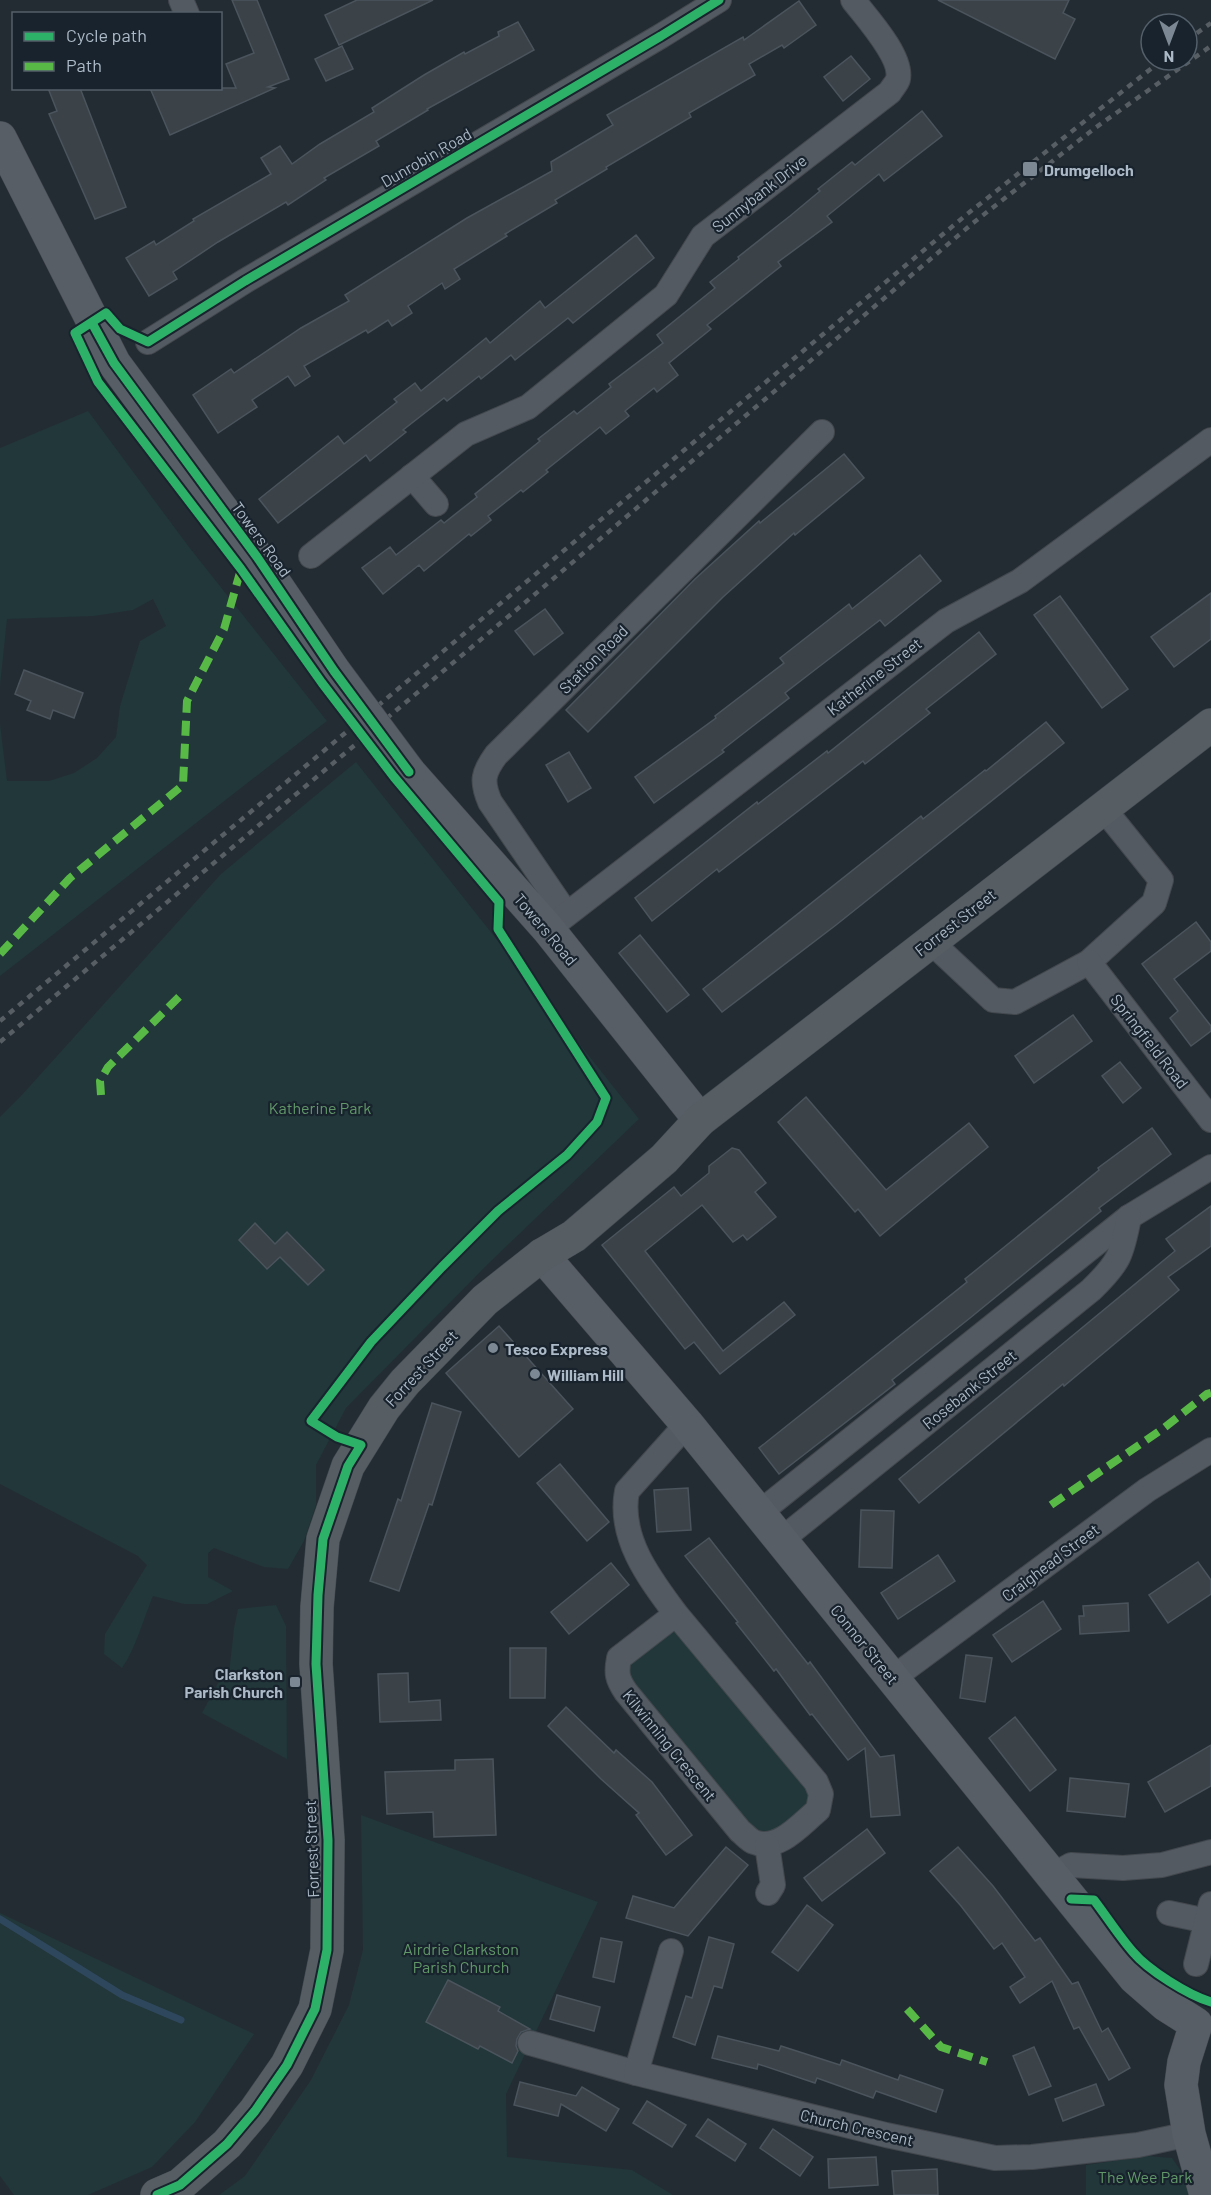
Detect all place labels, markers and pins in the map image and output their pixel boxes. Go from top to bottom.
marker: Drumgelloch [1021,160,1039,178]
place label: Drumgelloch [1044,160,1134,179]
place label: Tesco Express [505,1339,608,1358]
marker: Tesco Express [486,1341,500,1355]
place label: William Hill [547,1365,624,1384]
marker: William Hill [528,1367,542,1381]
place label: Clarkston Parish Church [184,1664,283,1701]
marker: Clarkston Parish Church [288,1675,302,1689]

